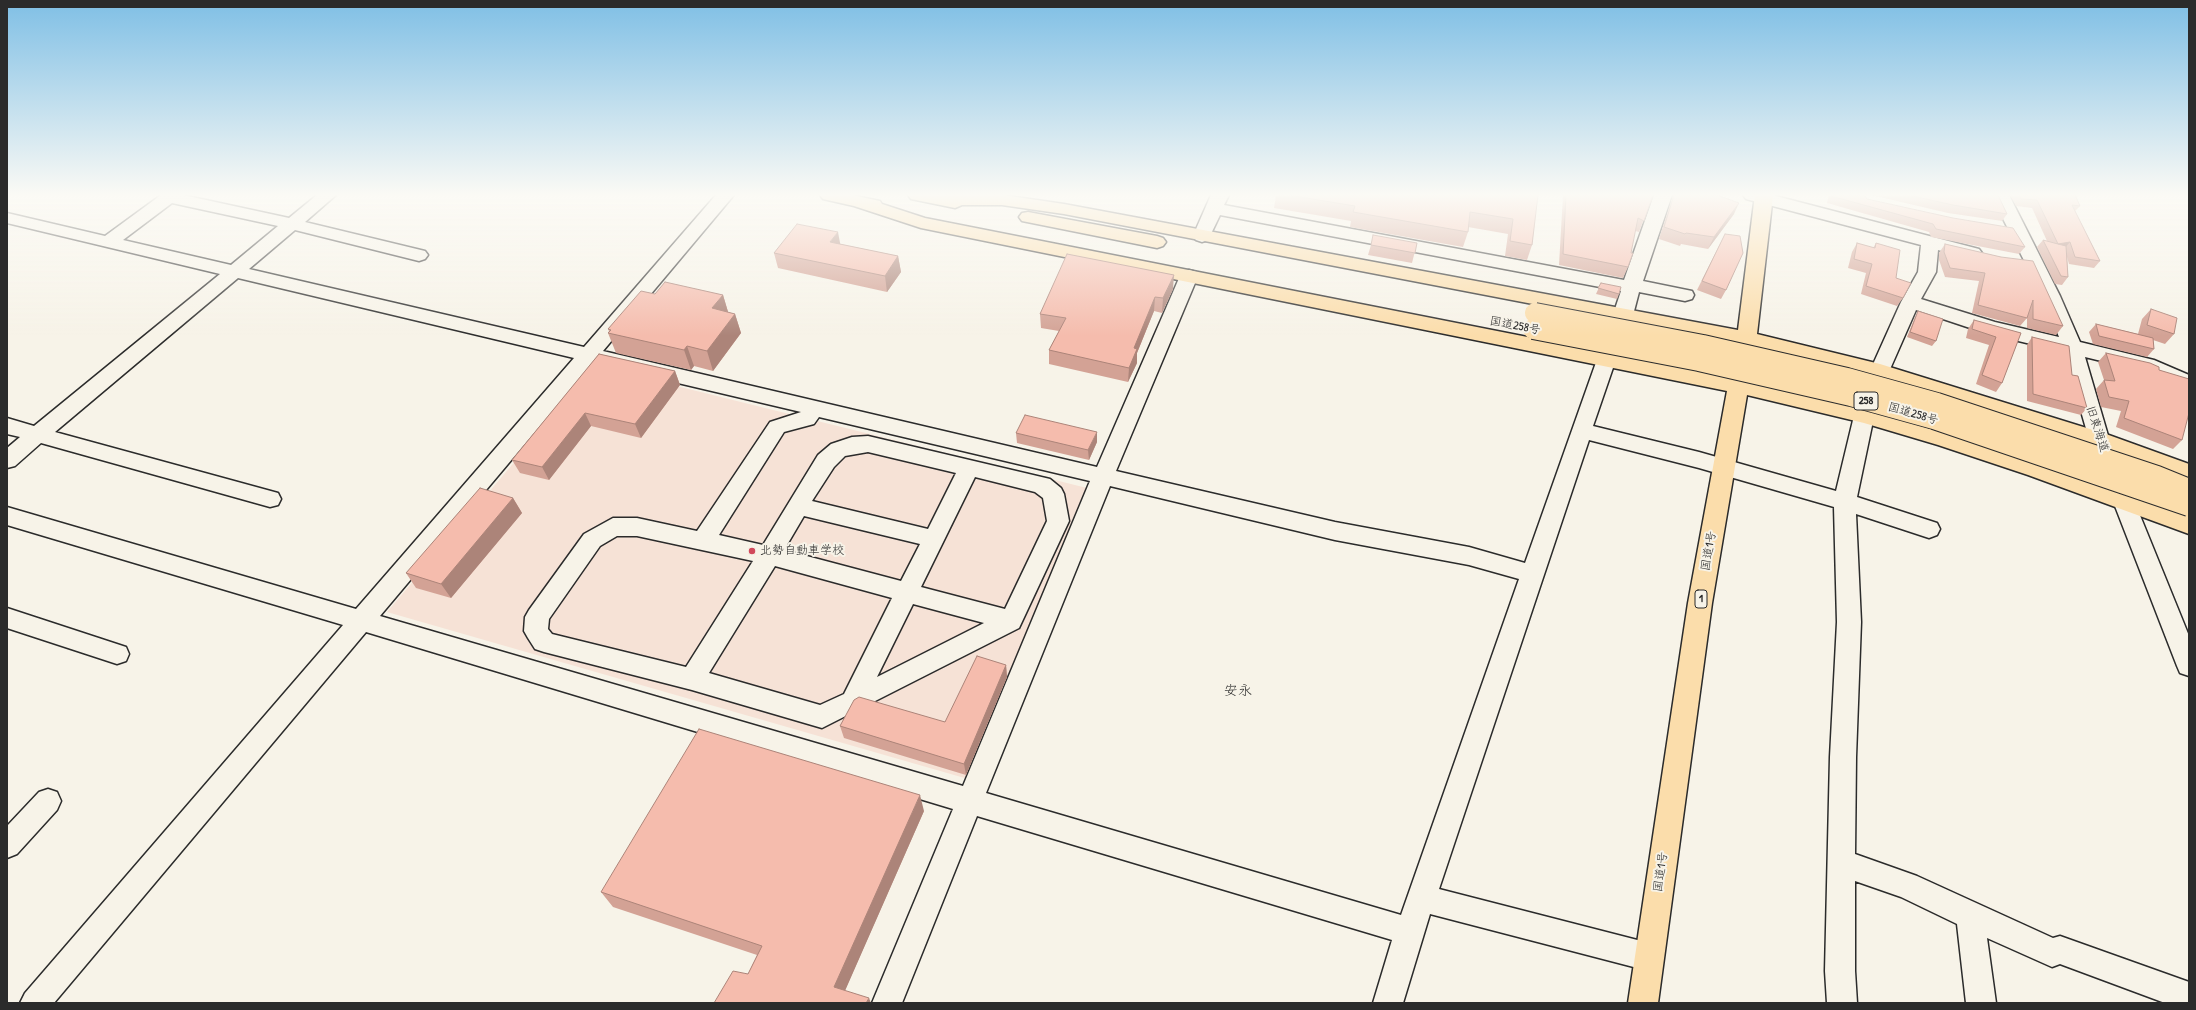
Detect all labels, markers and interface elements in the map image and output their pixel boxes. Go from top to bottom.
street label: 国道258号 [1488,314,1542,338]
road number: 258 [1854,392,1878,410]
street label: 国道258号 [1886,400,1940,428]
street label: 旧東海道 [2083,404,2111,454]
street label: 国道1号 [1698,530,1720,572]
place label: 北勢自動車学校 [760,544,844,558]
marker: 北勢自動車学校 [747,546,757,556]
road number: 1 [1695,590,1707,608]
district label: 安永 [1224,683,1252,699]
street label: 国道1号 [1651,851,1671,893]

